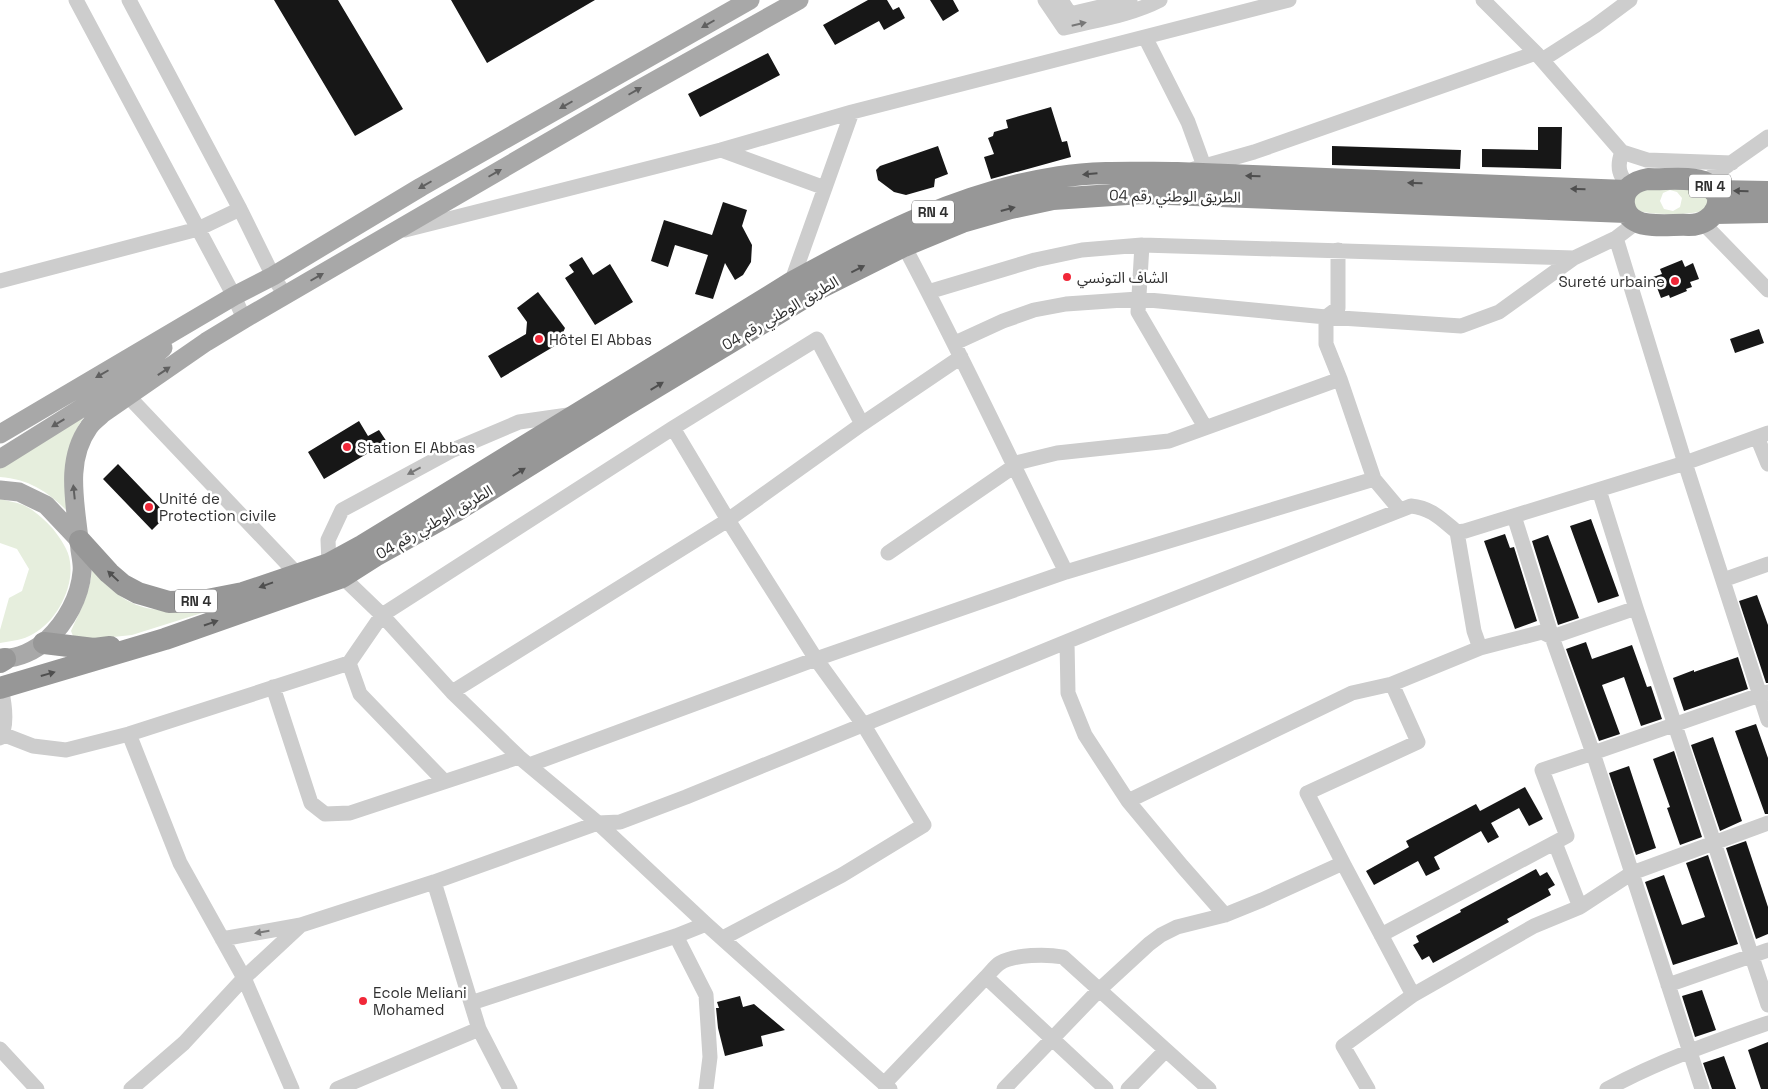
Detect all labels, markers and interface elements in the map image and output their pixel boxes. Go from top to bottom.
one-way arrow [701,20,714,29]
one-way arrow [1071,20,1086,28]
one-way arrow [629,87,642,96]
one-way arrow [560,100,573,109]
one-way arrow [489,169,502,178]
one-way arrow [1082,171,1098,179]
one-way arrow [1245,172,1261,180]
road number: RN 4 [1689,175,1731,198]
one-way arrow [1407,179,1423,187]
one-way arrow [419,180,432,189]
street label: الطريق الوطني رقم 04 [1109,185,1241,209]
one-way arrow [1569,185,1585,193]
one-way arrow [1733,187,1749,195]
road number: RN 4 [912,200,954,223]
one-way arrow [1001,205,1016,213]
one-way arrow [851,265,865,273]
place label: الشاف التونسي [1077,268,1168,289]
marker: الشاف التونسي [1061,271,1073,283]
one-way arrow [310,272,323,281]
street label: الطريق الوطني رقم 04 [718,272,843,356]
place label: Sureté urbaine [1558,272,1665,291]
marker: Sureté urbaine [1669,275,1681,287]
place label: Hôtel El Abbas [549,330,652,349]
marker: Hôtel El Abbas [533,333,545,345]
one-way arrow [157,366,171,376]
one-way arrow [94,370,109,378]
one-way arrow [651,382,664,391]
one-way arrow [51,419,64,428]
place label: Station El Abbas [357,438,475,457]
marker: Station El Abbas [341,441,353,453]
one-way arrow [406,467,421,475]
one-way arrow [513,467,526,477]
street label: الطريق الوطني رقم 04 [372,481,497,565]
one-way arrow [70,484,78,500]
place label: Unité de Protection civile [159,489,277,525]
marker: Unité de Protection civile [143,501,155,513]
one-way arrow [107,570,119,582]
one-way arrow [258,581,273,589]
road number: RN 4 [175,590,217,612]
one-way arrow [204,619,219,626]
one-way arrow [40,669,55,677]
one-way arrow [253,928,269,936]
place label: Ecole Meliani Mohamed [373,983,467,1019]
marker: Ecole Meliani Mohamed [357,995,369,1007]

